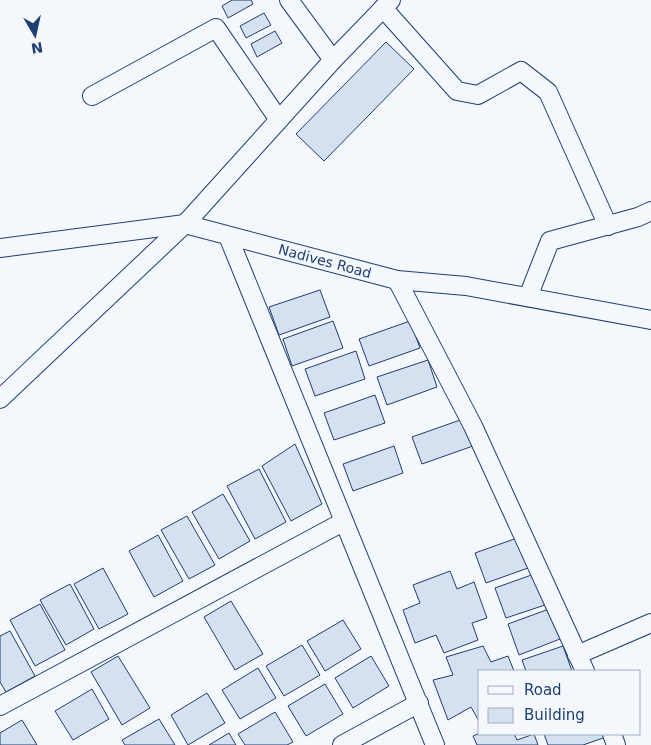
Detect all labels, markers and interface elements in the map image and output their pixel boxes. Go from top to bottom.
north arrow [10,10,60,60]
text: N [30,39,44,57]
street label: Nadives Road [277,241,373,281]
legend [478,670,641,735]
text: Road [524,681,562,699]
text: Building [524,706,585,724]

